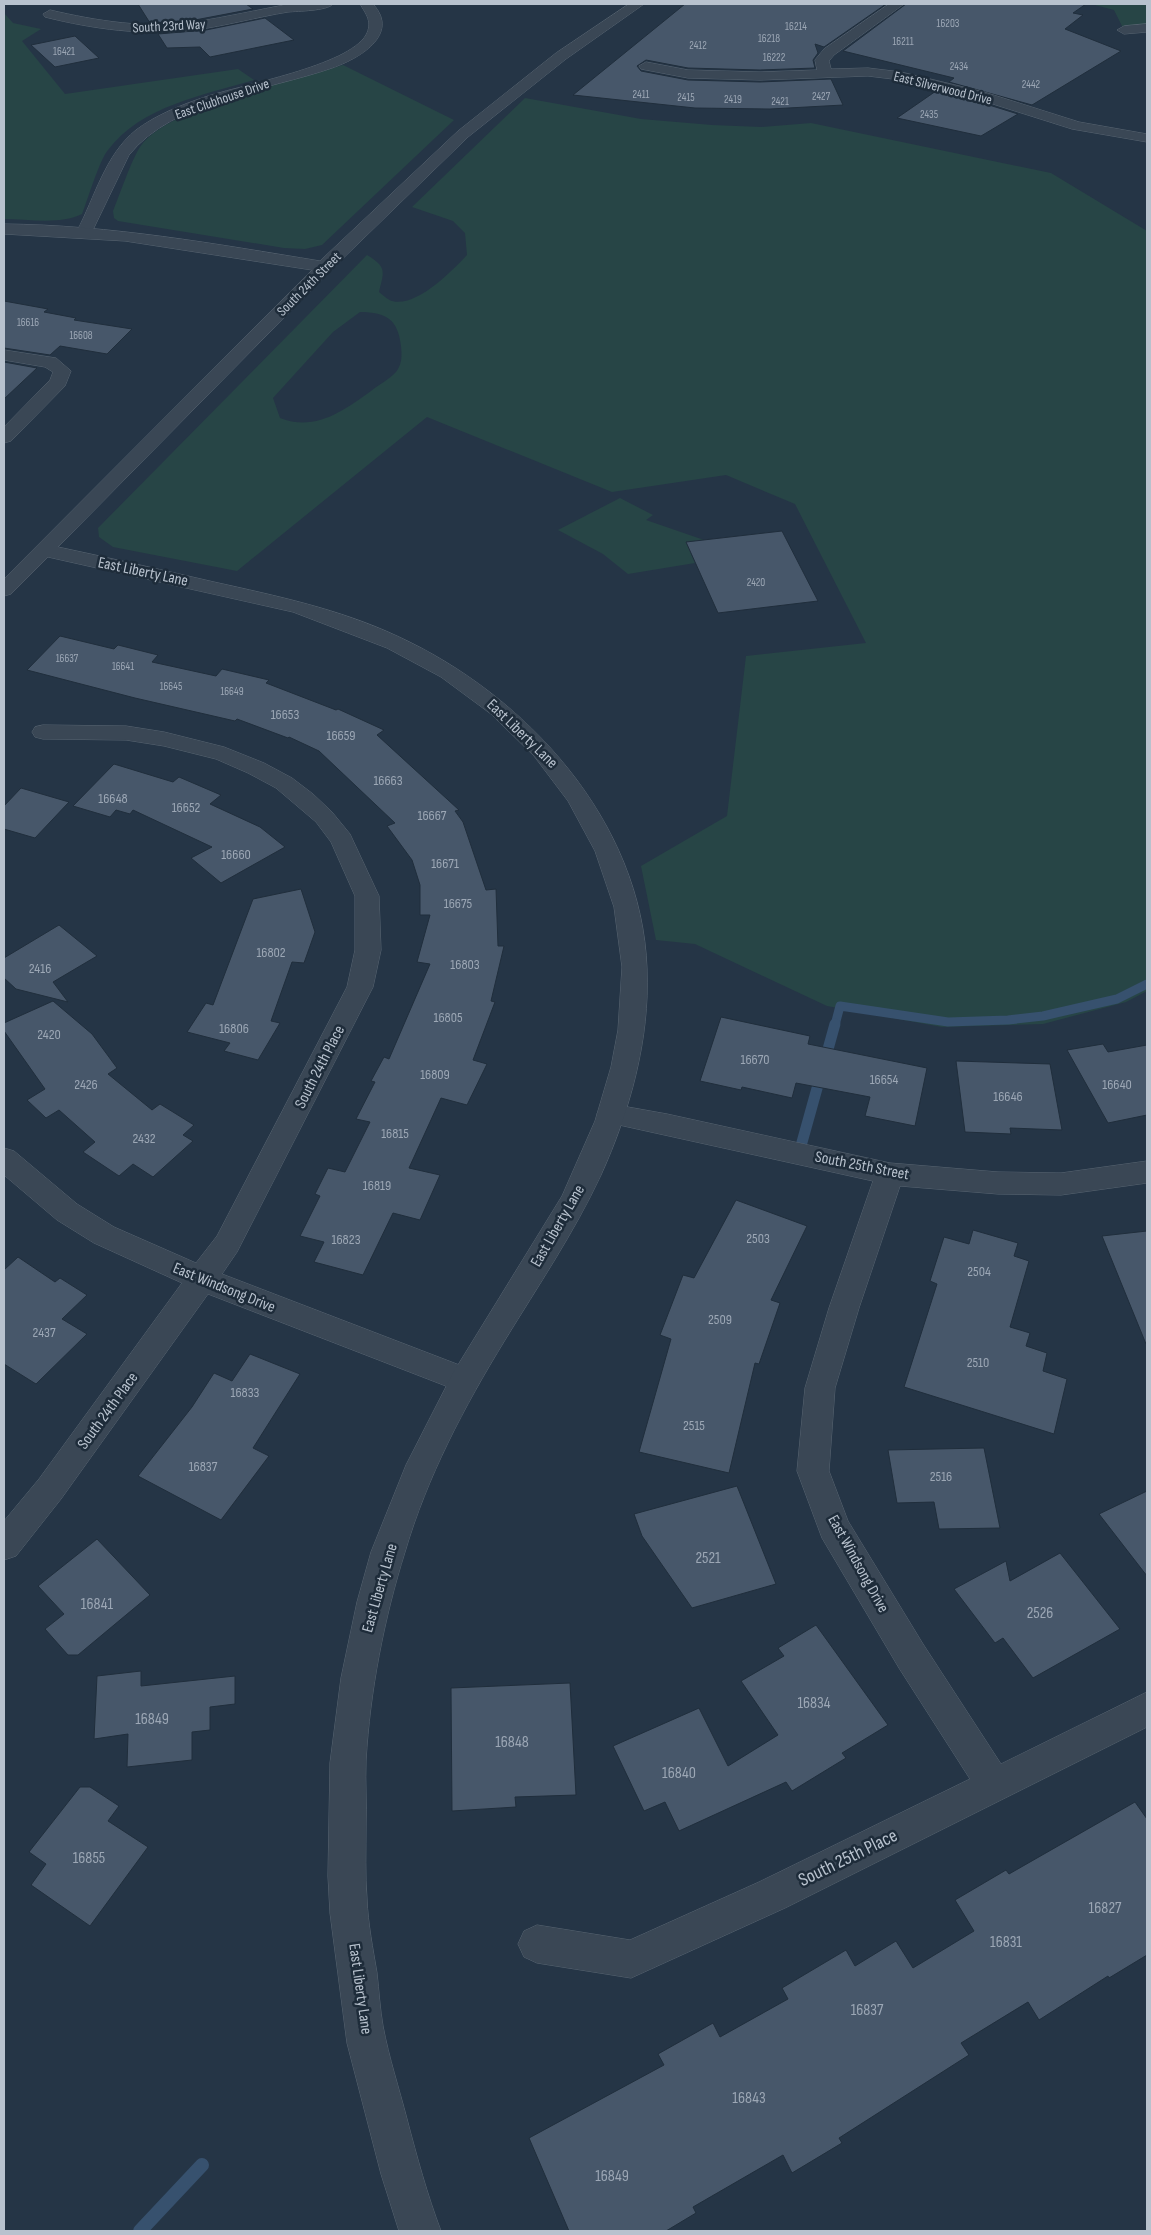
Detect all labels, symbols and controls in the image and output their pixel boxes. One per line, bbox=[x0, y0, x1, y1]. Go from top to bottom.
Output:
street label: South 23rd Way bbox=[132, 16, 207, 36]
house number: 16203 bbox=[937, 17, 960, 30]
house number: 16214 bbox=[785, 20, 807, 33]
house number: 16218 bbox=[758, 32, 780, 45]
house number: 16211 bbox=[892, 35, 914, 48]
house number: 2412 bbox=[689, 39, 707, 52]
house number: 16421 bbox=[53, 45, 75, 58]
house number: 16222 bbox=[763, 51, 786, 64]
house number: 2434 bbox=[950, 60, 969, 73]
street label: East Silverwood Drive bbox=[892, 68, 994, 108]
street label: East Clubhouse Drive bbox=[173, 75, 271, 123]
house number: 2442 bbox=[1022, 78, 1041, 91]
house number: 2411 bbox=[633, 88, 650, 101]
house number: 2427 bbox=[812, 90, 831, 103]
house number: 2415 bbox=[677, 91, 695, 104]
house number: 2419 bbox=[724, 93, 742, 106]
house number: 2421 bbox=[771, 95, 789, 108]
house number: 2435 bbox=[920, 108, 938, 121]
street label: South 24th Street bbox=[273, 248, 345, 320]
house number: 16616 bbox=[17, 316, 39, 329]
house number: 16608 bbox=[69, 329, 93, 342]
street label: East Liberty Lane bbox=[96, 553, 190, 591]
house number: 2420 bbox=[747, 576, 765, 589]
house number: 16637 bbox=[56, 652, 79, 665]
house number: 16641 bbox=[112, 660, 134, 673]
house number: 16645 bbox=[160, 680, 182, 693]
house number: 16649 bbox=[220, 685, 244, 698]
street label: East Liberty Lane bbox=[483, 695, 561, 773]
house number: 16653 bbox=[271, 706, 299, 723]
house number: 16659 bbox=[327, 727, 355, 744]
house number: 16663 bbox=[373, 772, 403, 789]
house number: 16648 bbox=[98, 790, 128, 807]
house number: 16652 bbox=[172, 799, 201, 816]
house number: 16667 bbox=[418, 807, 447, 824]
house number: 16660 bbox=[221, 846, 251, 863]
house number: 16671 bbox=[431, 855, 459, 872]
house number: 16675 bbox=[444, 895, 473, 912]
house number: 16802 bbox=[256, 944, 286, 961]
house number: 16803 bbox=[450, 956, 480, 973]
house number: 2416 bbox=[29, 960, 51, 977]
house number: 16805 bbox=[433, 1009, 463, 1026]
house number: 16806 bbox=[219, 1020, 249, 1037]
street label: South 24th Place bbox=[291, 1022, 349, 1112]
house number: 2420 bbox=[37, 1026, 61, 1043]
house number: 16670 bbox=[741, 1051, 769, 1068]
house number: 16809 bbox=[420, 1066, 450, 1083]
house number: 16654 bbox=[870, 1071, 898, 1088]
house number: 2426 bbox=[74, 1076, 98, 1093]
house number: 16640 bbox=[1102, 1076, 1132, 1093]
house number: 16646 bbox=[993, 1088, 1023, 1105]
house number: 16815 bbox=[381, 1125, 409, 1142]
house number: 2432 bbox=[132, 1130, 156, 1147]
street label: South 25th Street bbox=[813, 1148, 911, 1184]
house number: 16819 bbox=[363, 1177, 391, 1194]
street label: East Liberty Lane bbox=[527, 1182, 589, 1270]
house number: 2503 bbox=[746, 1230, 770, 1247]
house number: 16823 bbox=[331, 1231, 361, 1248]
street label: East Windsong Drive bbox=[170, 1259, 278, 1317]
house number: 2504 bbox=[967, 1263, 991, 1280]
house number: 2509 bbox=[708, 1311, 732, 1328]
house number: 2437 bbox=[32, 1324, 56, 1341]
house number: 2510 bbox=[967, 1354, 989, 1371]
street label: South 24th Place bbox=[74, 1369, 142, 1453]
house number: 16833 bbox=[231, 1384, 260, 1401]
house number: 2515 bbox=[683, 1417, 705, 1434]
house number: 16837 bbox=[189, 1458, 218, 1475]
house number: 2516 bbox=[930, 1468, 952, 1485]
street label: East Windsong Drive bbox=[823, 1512, 893, 1616]
street label: East Liberty Lane bbox=[358, 1541, 402, 1635]
house number: 2521 bbox=[695, 1549, 721, 1568]
house number: 16841 bbox=[81, 1595, 114, 1614]
house number: 2526 bbox=[1027, 1604, 1053, 1623]
house number: 16834 bbox=[797, 1694, 831, 1713]
house number: 16849 bbox=[135, 1710, 169, 1729]
house number: 16848 bbox=[495, 1733, 529, 1752]
house number: 16840 bbox=[662, 1764, 696, 1783]
street label: South 25th Place bbox=[795, 1824, 901, 1892]
house number: 16855 bbox=[73, 1849, 105, 1868]
house number: 16827 bbox=[1089, 1899, 1122, 1918]
house number: 16831 bbox=[990, 1933, 1022, 1952]
street label: East Liberty Lane bbox=[344, 1942, 376, 2036]
house number: 16837 bbox=[851, 2001, 884, 2020]
house number: 16843 bbox=[732, 2089, 766, 2108]
house number: 16849 bbox=[595, 2167, 629, 2186]

